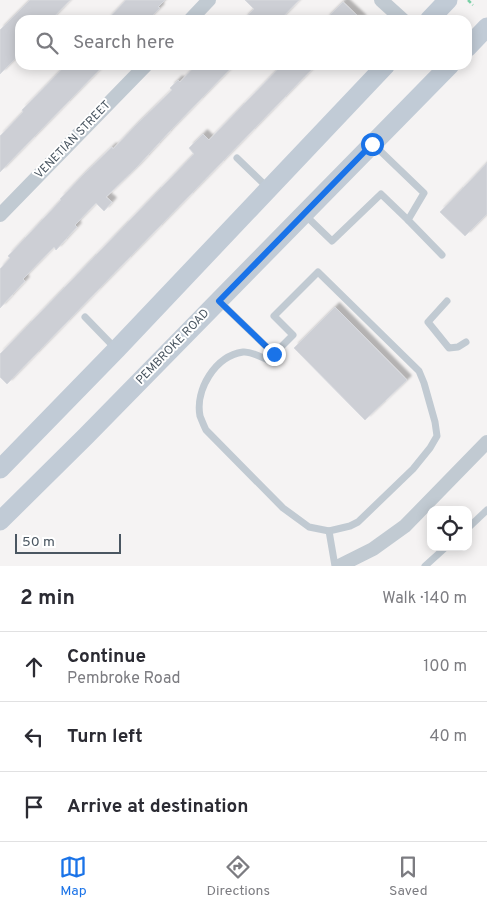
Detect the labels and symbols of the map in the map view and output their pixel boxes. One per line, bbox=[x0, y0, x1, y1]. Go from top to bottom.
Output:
street label: VENETIAN STREET bbox=[32, 97, 114, 183]
route start bbox=[361, 133, 384, 156]
street label: PEMBROKE ROAD bbox=[133, 306, 213, 388]
route end bbox=[263, 343, 286, 366]
scale bar bbox=[15, 531, 121, 554]

